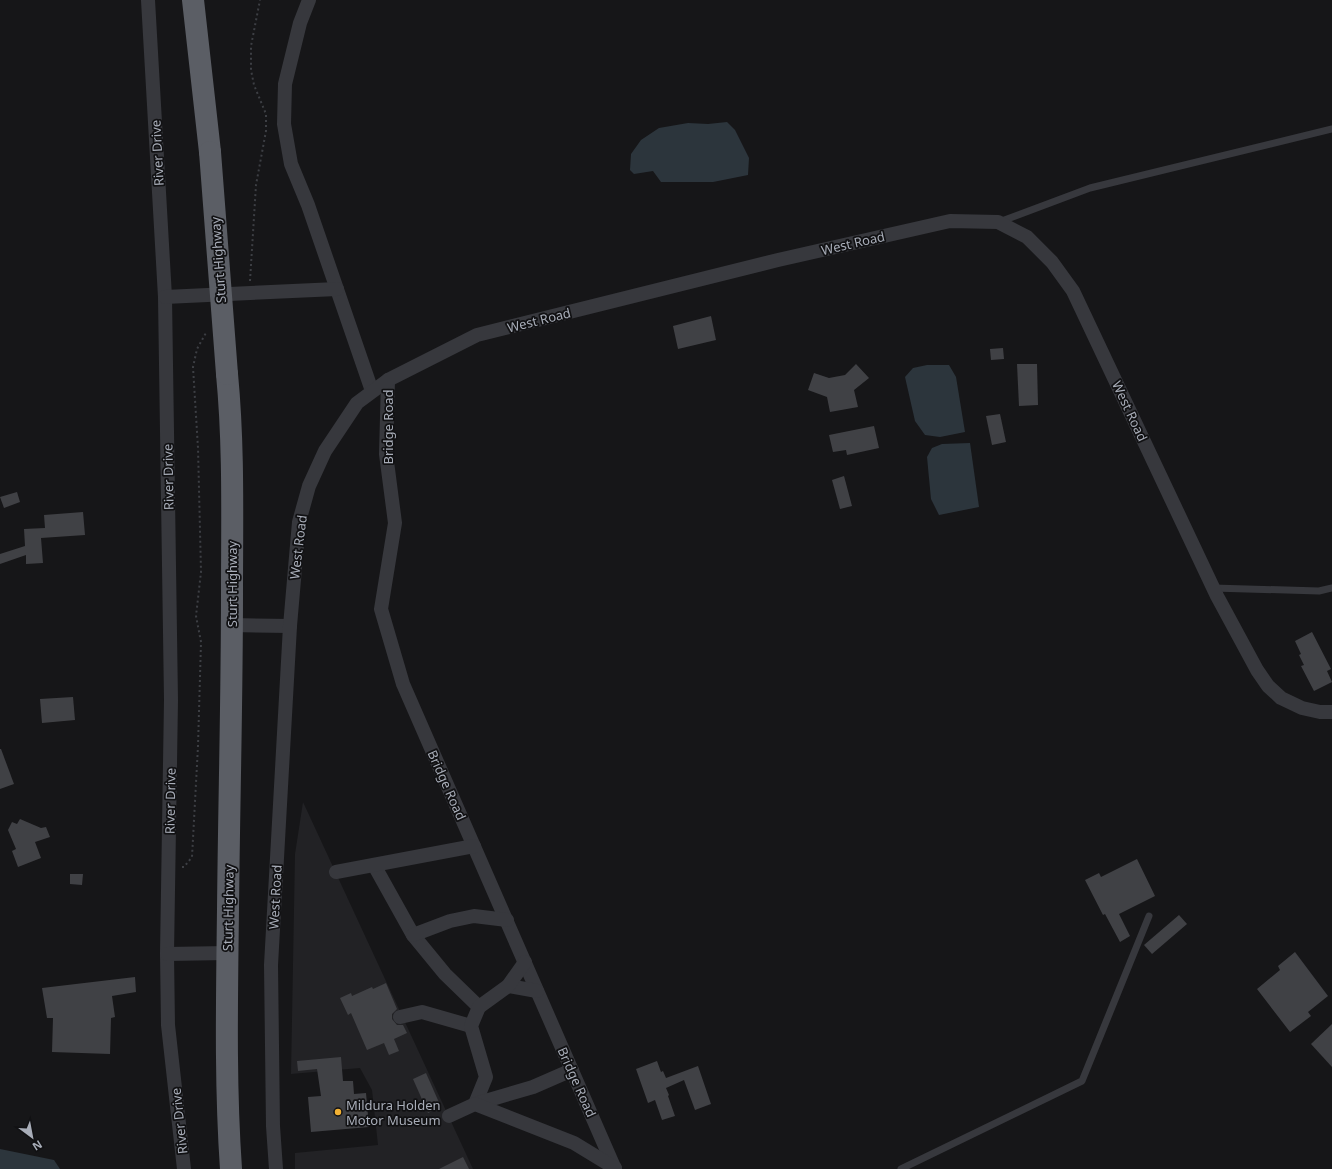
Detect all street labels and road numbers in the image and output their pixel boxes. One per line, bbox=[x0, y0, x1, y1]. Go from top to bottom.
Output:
street label: River Drive bbox=[146, 119, 168, 187]
street label: Sturt Highway bbox=[206, 216, 230, 304]
street label: West Road bbox=[819, 227, 887, 259]
street label: West Road bbox=[505, 303, 573, 337]
street label: West Road bbox=[1108, 378, 1152, 444]
street label: Bridge Road bbox=[379, 389, 397, 465]
street label: River Drive bbox=[158, 444, 178, 510]
street label: West Road bbox=[285, 514, 311, 580]
street label: Sturt Highway bbox=[223, 540, 241, 627]
street label: Bridge Road bbox=[424, 747, 470, 823]
street label: River Drive bbox=[160, 768, 180, 834]
street label: Sturt Highway bbox=[218, 864, 238, 951]
street label: West Road bbox=[264, 864, 286, 930]
street label: Bridge Road bbox=[554, 1044, 600, 1120]
street label: River Drive bbox=[167, 1087, 191, 1155]

